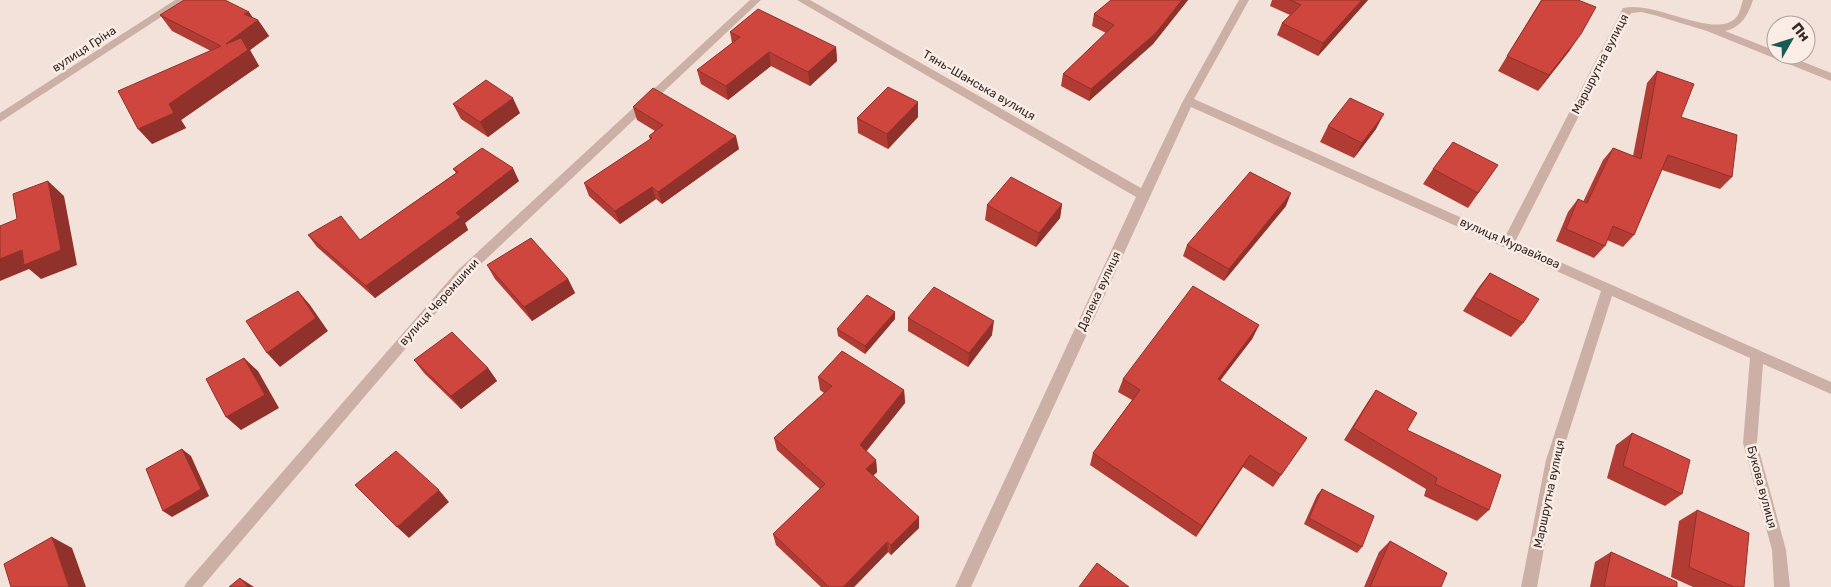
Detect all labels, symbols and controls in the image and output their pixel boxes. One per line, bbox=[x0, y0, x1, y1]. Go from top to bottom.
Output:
street label: Маршрутна вулиця bbox=[1569, 12, 1631, 116]
north arrow bbox=[1766, 15, 1816, 65]
text: Пн bbox=[1788, 19, 1813, 45]
street label: вулиця Гріна bbox=[49, 23, 119, 75]
street label: Тянь-Шанська вулиця bbox=[920, 47, 1038, 123]
street label: вулиця Муравйова bbox=[1458, 215, 1562, 271]
street label: Далека вулиця bbox=[1074, 249, 1124, 333]
street label: вулиця Черемшини bbox=[396, 256, 482, 348]
street label: Маршрутна вулиця bbox=[1531, 439, 1567, 549]
street label: Букова вулиця bbox=[1744, 444, 1780, 530]

